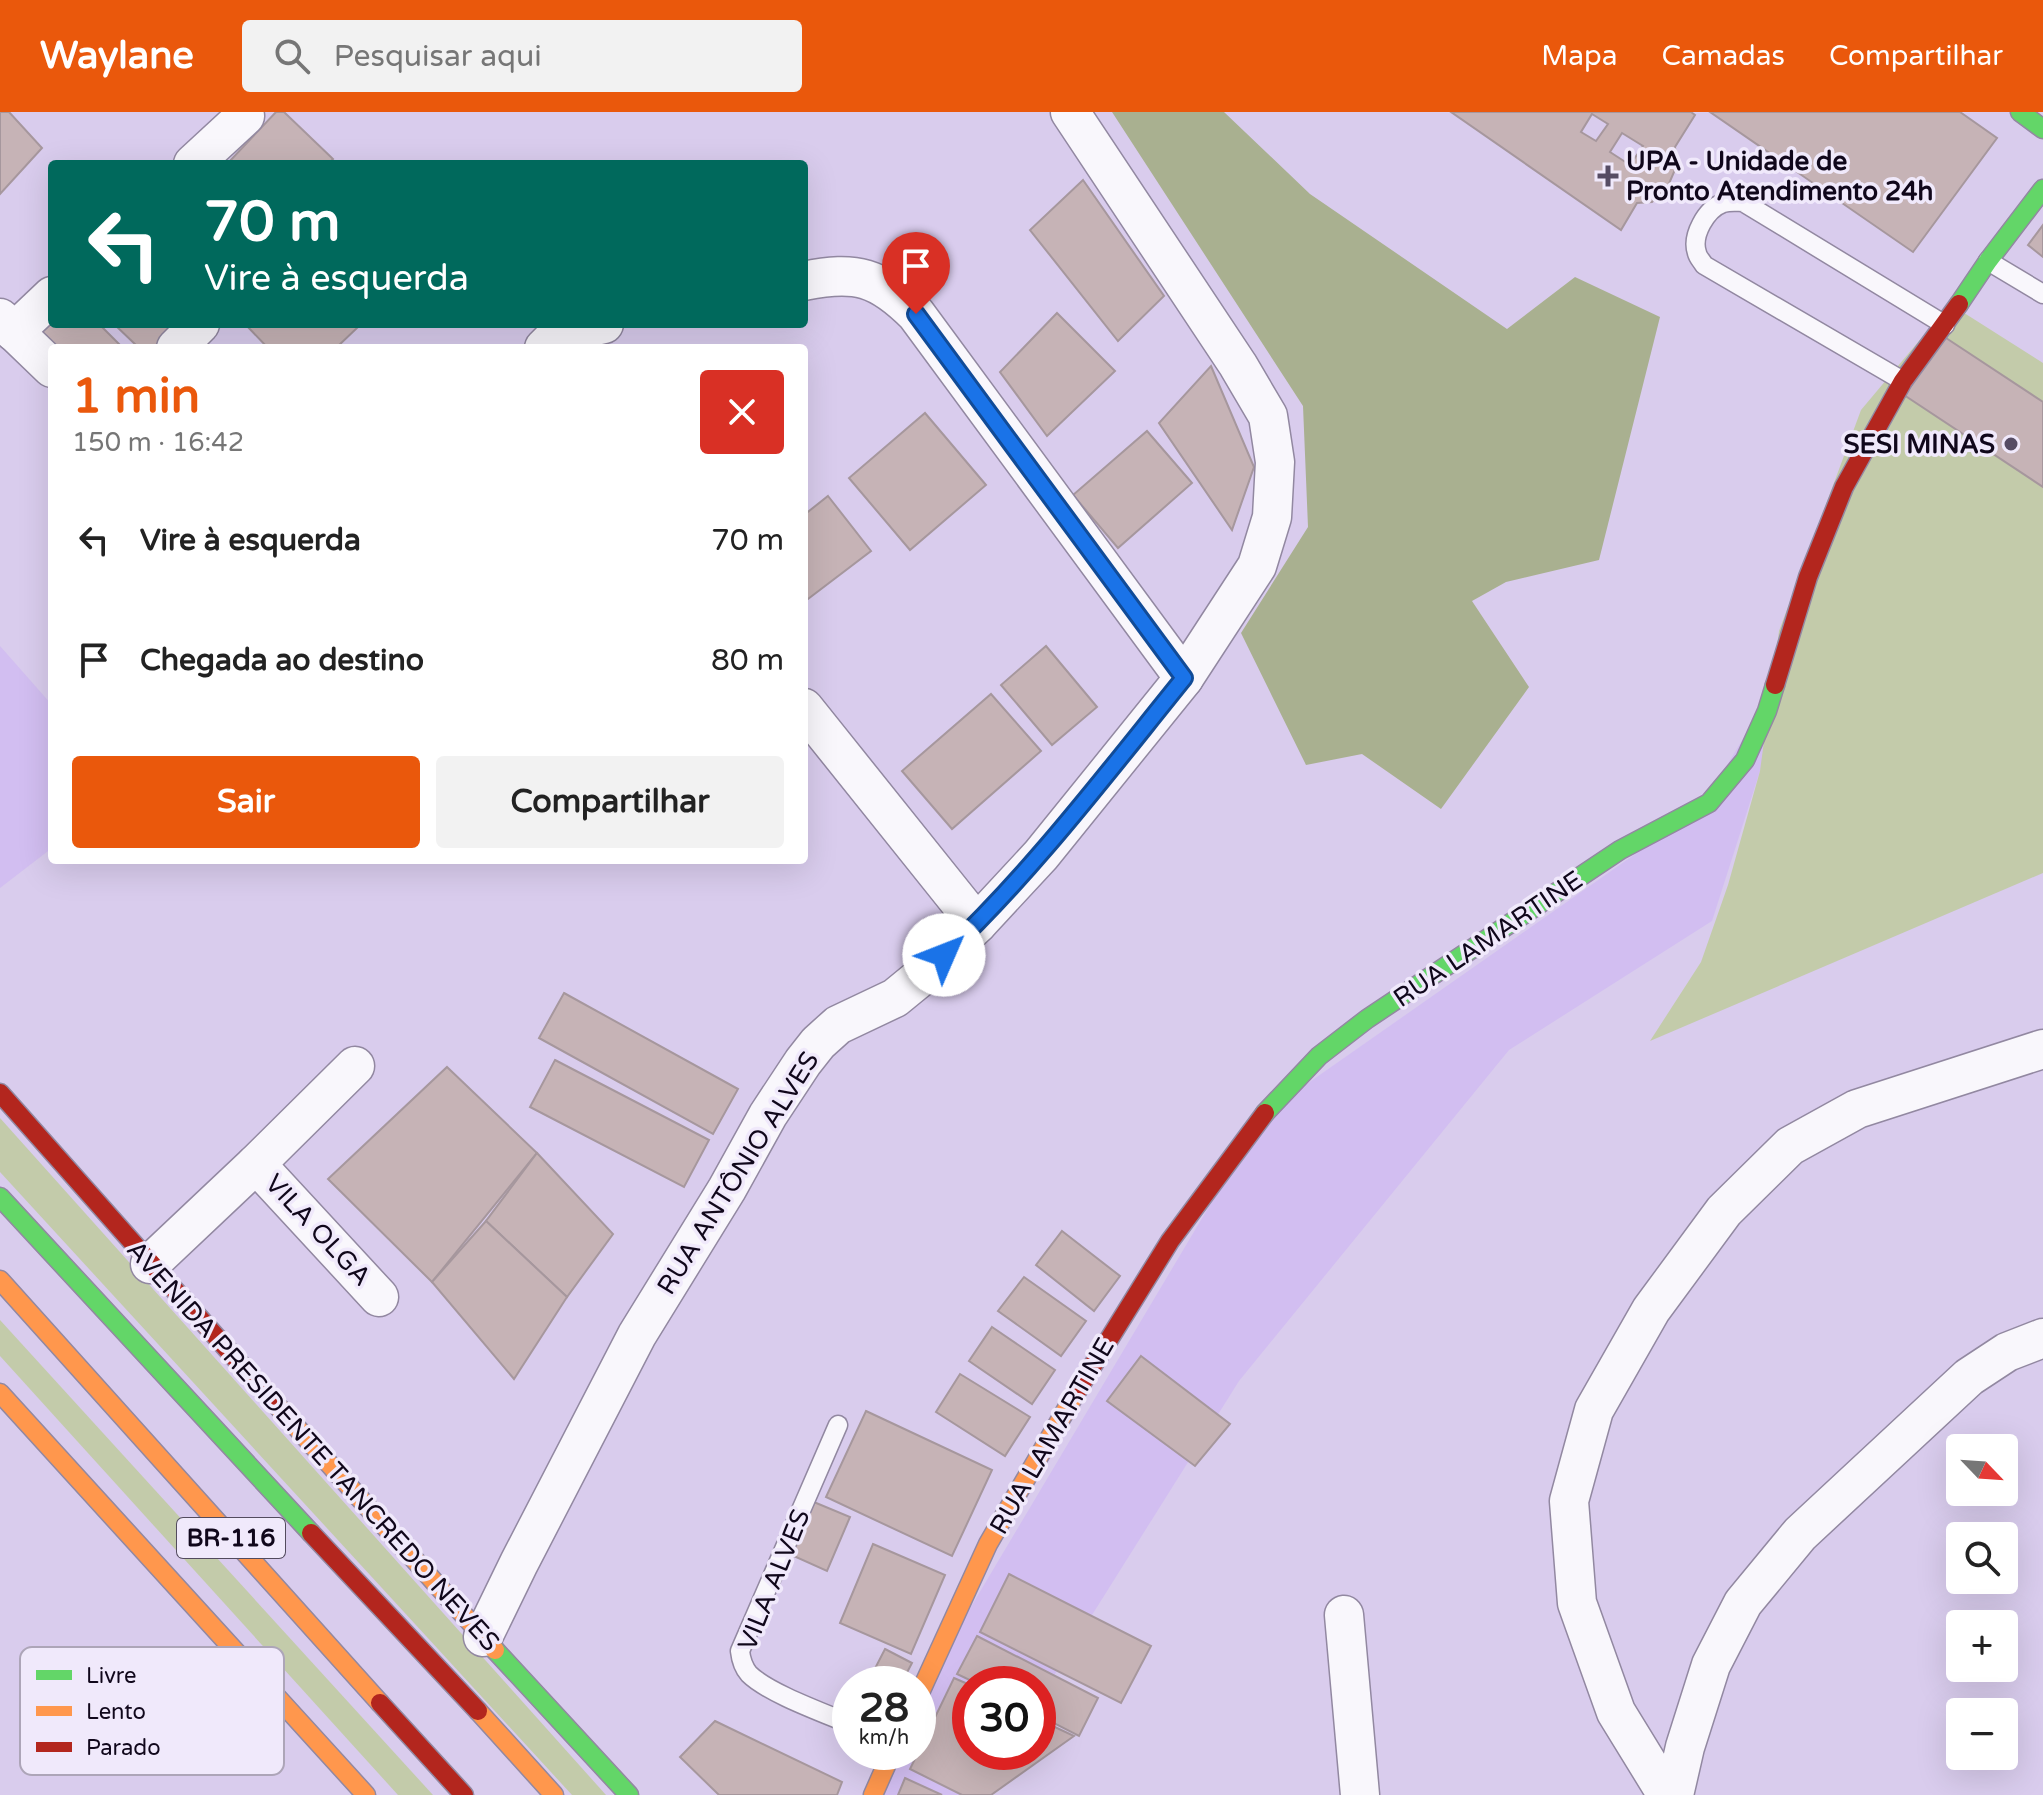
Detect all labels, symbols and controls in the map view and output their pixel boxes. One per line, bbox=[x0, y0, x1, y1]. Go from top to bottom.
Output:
search box bbox=[242, 20, 802, 92]
text: Waylane bbox=[40, 33, 194, 79]
icon: search bbox=[270, 34, 314, 78]
text: Pesquisar aqui bbox=[334, 38, 542, 75]
text: Mapa bbox=[1541, 39, 1617, 73]
text: Camadas bbox=[1661, 39, 1785, 73]
text: Compartilhar bbox=[1829, 39, 2003, 73]
place label: UPA - Unidade de Pronto Atendimento 24h bbox=[1626, 146, 1933, 207]
marker: UPA - Unidade de Pronto Atendimento 24h bbox=[1597, 165, 1619, 187]
text: 70 m bbox=[204, 189, 340, 256]
icon: left bbox=[72, 192, 176, 296]
pin bbox=[882, 232, 950, 314]
icon: arrive bbox=[894, 244, 938, 288]
text: Vire à esquerda bbox=[204, 257, 469, 300]
text: 1 min bbox=[72, 368, 200, 426]
button: close bbox=[700, 370, 784, 454]
text: 150 m · 16:42 bbox=[72, 427, 244, 458]
place label: SESI MINAS bbox=[1843, 429, 1995, 460]
marker: SESI MINAS bbox=[2002, 435, 2020, 453]
icon: left bbox=[72, 518, 116, 562]
text: Vire à esquerda bbox=[140, 522, 361, 559]
text: 70 m bbox=[711, 522, 784, 559]
icon: arrive bbox=[72, 638, 116, 682]
text: Chegada ao destino bbox=[140, 642, 424, 679]
text: 80 m bbox=[711, 642, 784, 679]
button: Sair bbox=[72, 756, 420, 848]
button: Compartilhar bbox=[436, 756, 784, 848]
street label: RUA LAMARTINE bbox=[1388, 864, 1588, 1014]
position arrow bbox=[902, 913, 986, 997]
street label: RUA ANTÔNIO ALVES bbox=[651, 1046, 825, 1300]
street label: VILA OLGA bbox=[259, 1168, 377, 1292]
street label: AVENIDA PRESIDENTE TANCREDO NEVES bbox=[120, 1234, 506, 1658]
street label: RUA LAMARTINE bbox=[983, 1332, 1121, 1540]
north arrow bbox=[1946, 1434, 2018, 1506]
map controls bbox=[1946, 1434, 2018, 1770]
street label: VILA ALVES bbox=[732, 1505, 816, 1655]
road number: BR-116 bbox=[177, 1518, 285, 1558]
button: search bbox=[1946, 1522, 2018, 1594]
button: + bbox=[1946, 1610, 2018, 1682]
legend bbox=[20, 1647, 284, 1775]
text: Livre bbox=[86, 1663, 136, 1689]
speed limit sign: 30 bbox=[952, 1666, 1056, 1770]
text: 28 bbox=[859, 1684, 909, 1732]
button: − bbox=[1946, 1698, 2018, 1770]
text: Lento bbox=[86, 1699, 146, 1725]
text: km/h bbox=[859, 1726, 909, 1750]
text: Parado bbox=[86, 1735, 161, 1761]

